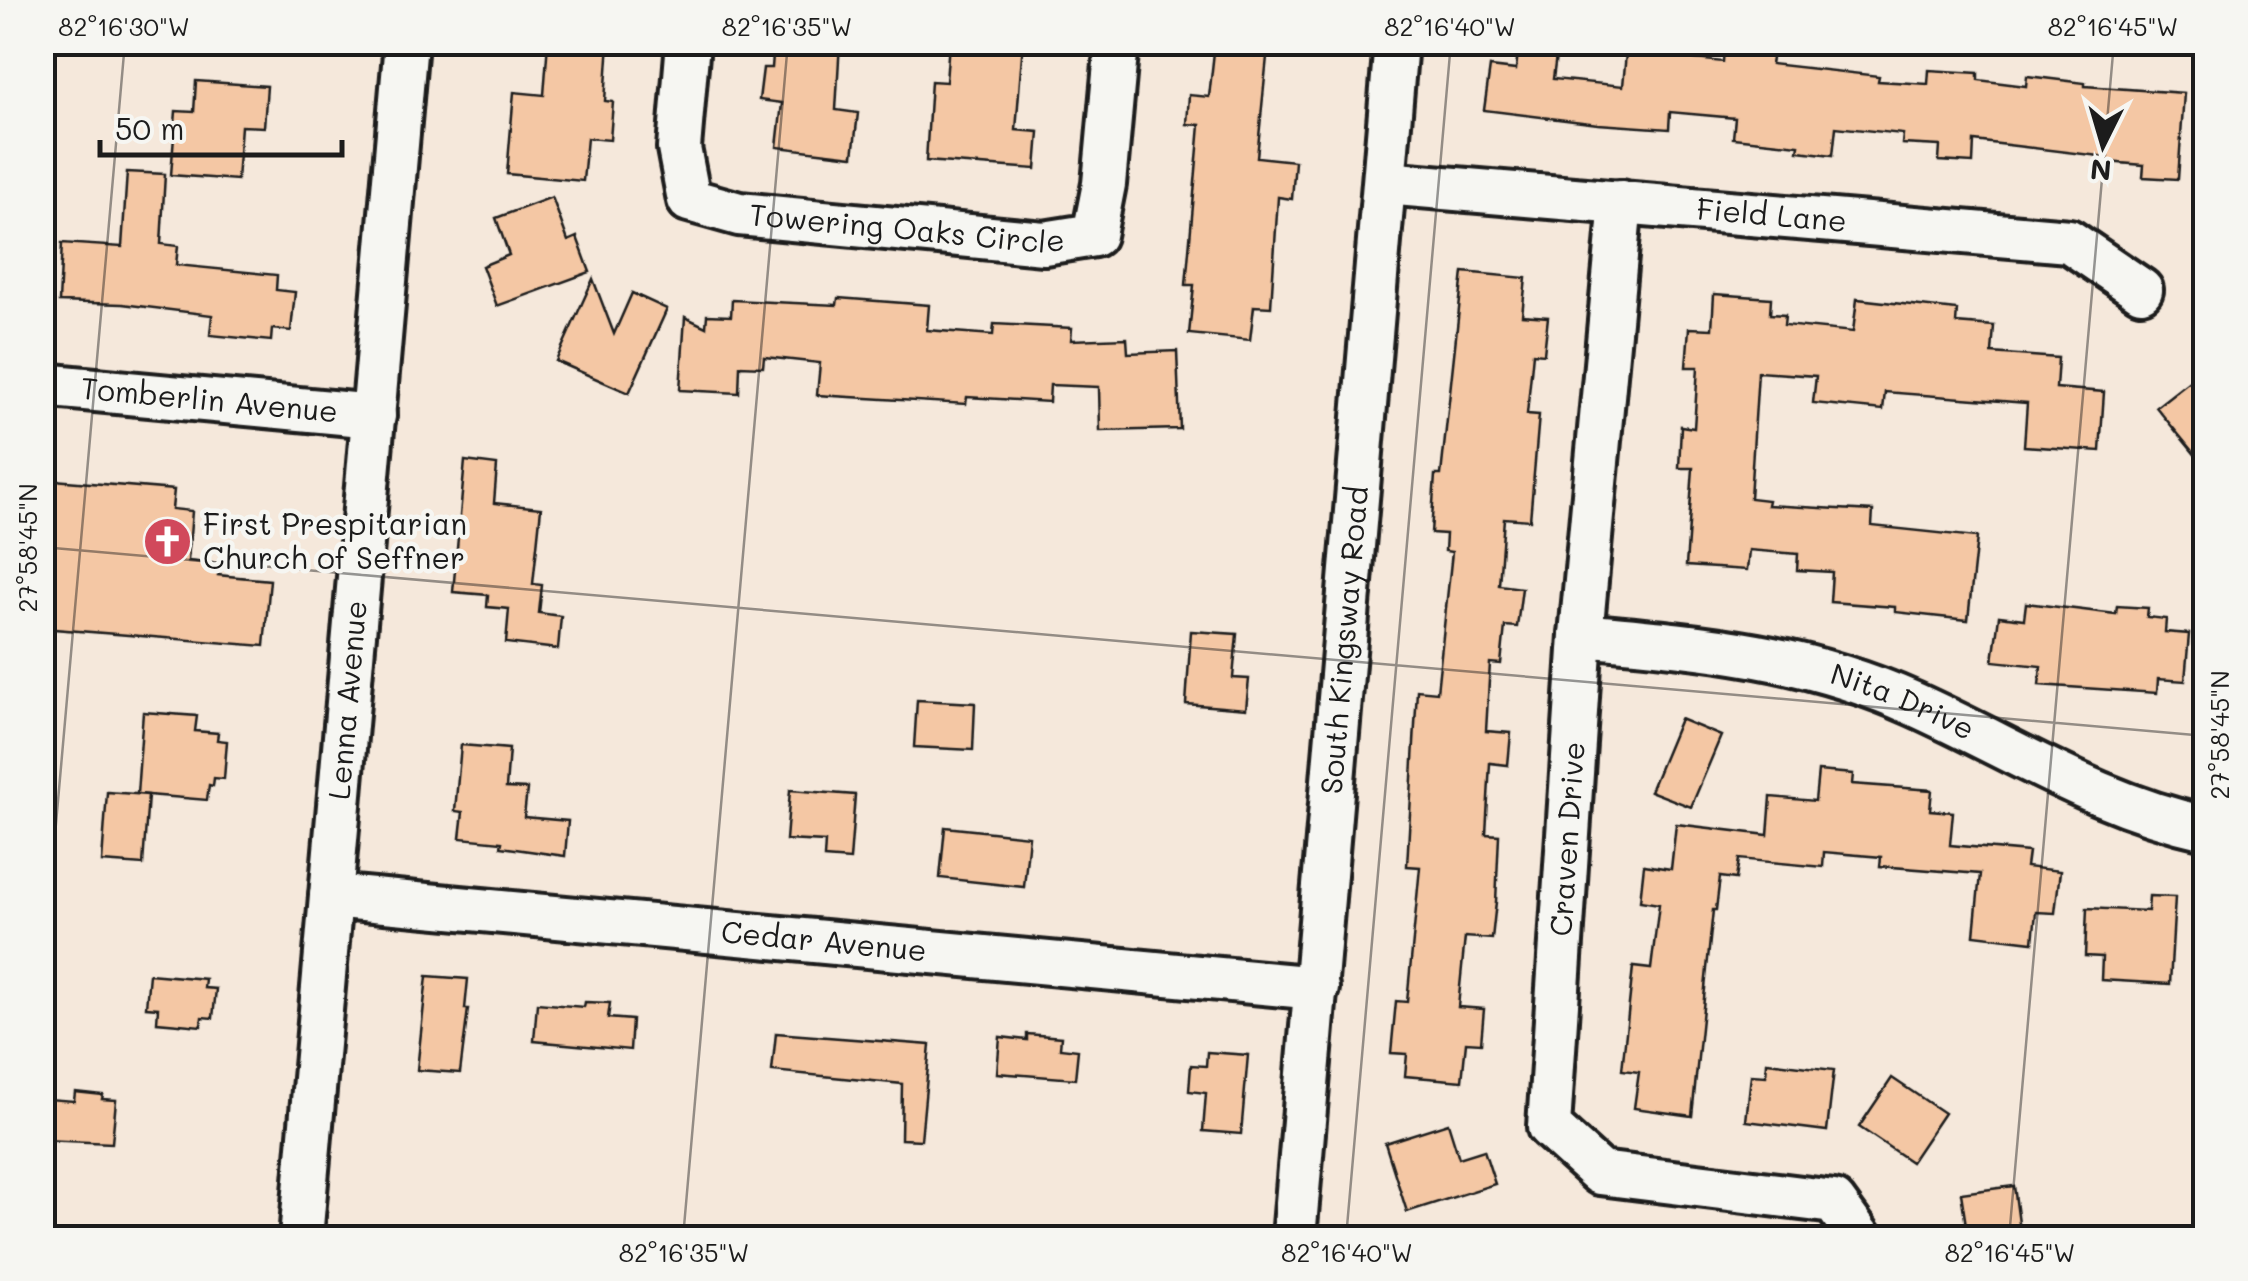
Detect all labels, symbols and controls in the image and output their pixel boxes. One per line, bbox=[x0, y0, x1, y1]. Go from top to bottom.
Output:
text: 82°16'30"W bbox=[58, 10, 190, 42]
text: 82°16'35"W bbox=[722, 10, 852, 42]
text: 82°16'40"W bbox=[1384, 10, 1516, 42]
text: 82°16'45"W bbox=[2048, 10, 2178, 42]
scale bar bbox=[100, 95, 342, 157]
north arrow bbox=[2053, 95, 2153, 195]
text: 50 m bbox=[115, 108, 185, 148]
text: N bbox=[2089, 152, 2113, 190]
street label: Field Lane bbox=[1695, 188, 1848, 240]
street label: Towering Oaks Circle bbox=[748, 193, 1067, 261]
street label: Tomberlin Avenue bbox=[79, 367, 340, 431]
text: 27°58'45"N bbox=[11, 483, 43, 613]
street label: South Kingsway Road bbox=[1310, 484, 1376, 796]
place label: First Prespitarian Church of Seffner bbox=[203, 503, 467, 577]
church icon: First Prespitarian Church of Seffner bbox=[142, 516, 194, 568]
street label: Lenna Avenue bbox=[318, 599, 375, 801]
street label: Nita Drive bbox=[1826, 652, 1982, 748]
text: 27°58'45"N bbox=[2203, 670, 2235, 800]
street label: Craven Drive bbox=[1539, 740, 1593, 938]
street label: Cedar Avenue bbox=[720, 911, 929, 969]
text: 82°16'35"W bbox=[619, 1236, 749, 1268]
text: 82°16'40"W bbox=[1281, 1236, 1413, 1268]
text: 82°16'45"W bbox=[1945, 1236, 2075, 1268]

